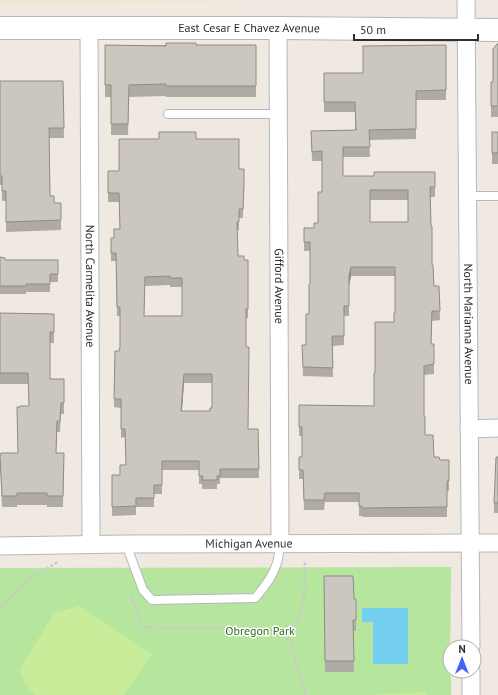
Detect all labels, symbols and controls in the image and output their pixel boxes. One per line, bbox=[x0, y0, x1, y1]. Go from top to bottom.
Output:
scale bar bbox=[354, 16, 478, 42]
street label: East Cesar E Chavez Avenue bbox=[178, 20, 320, 35]
text: 50 m bbox=[360, 22, 386, 37]
street label: North Carmelita Avenue bbox=[83, 225, 98, 347]
street label: Gifford Avenue bbox=[272, 248, 287, 324]
street label: North Marianna Avenue bbox=[461, 263, 477, 385]
street label: Michigan Avenue bbox=[205, 536, 293, 551]
park label: Obregon Park bbox=[225, 623, 295, 638]
north arrow bbox=[442, 639, 482, 679]
text: N bbox=[458, 642, 466, 656]

